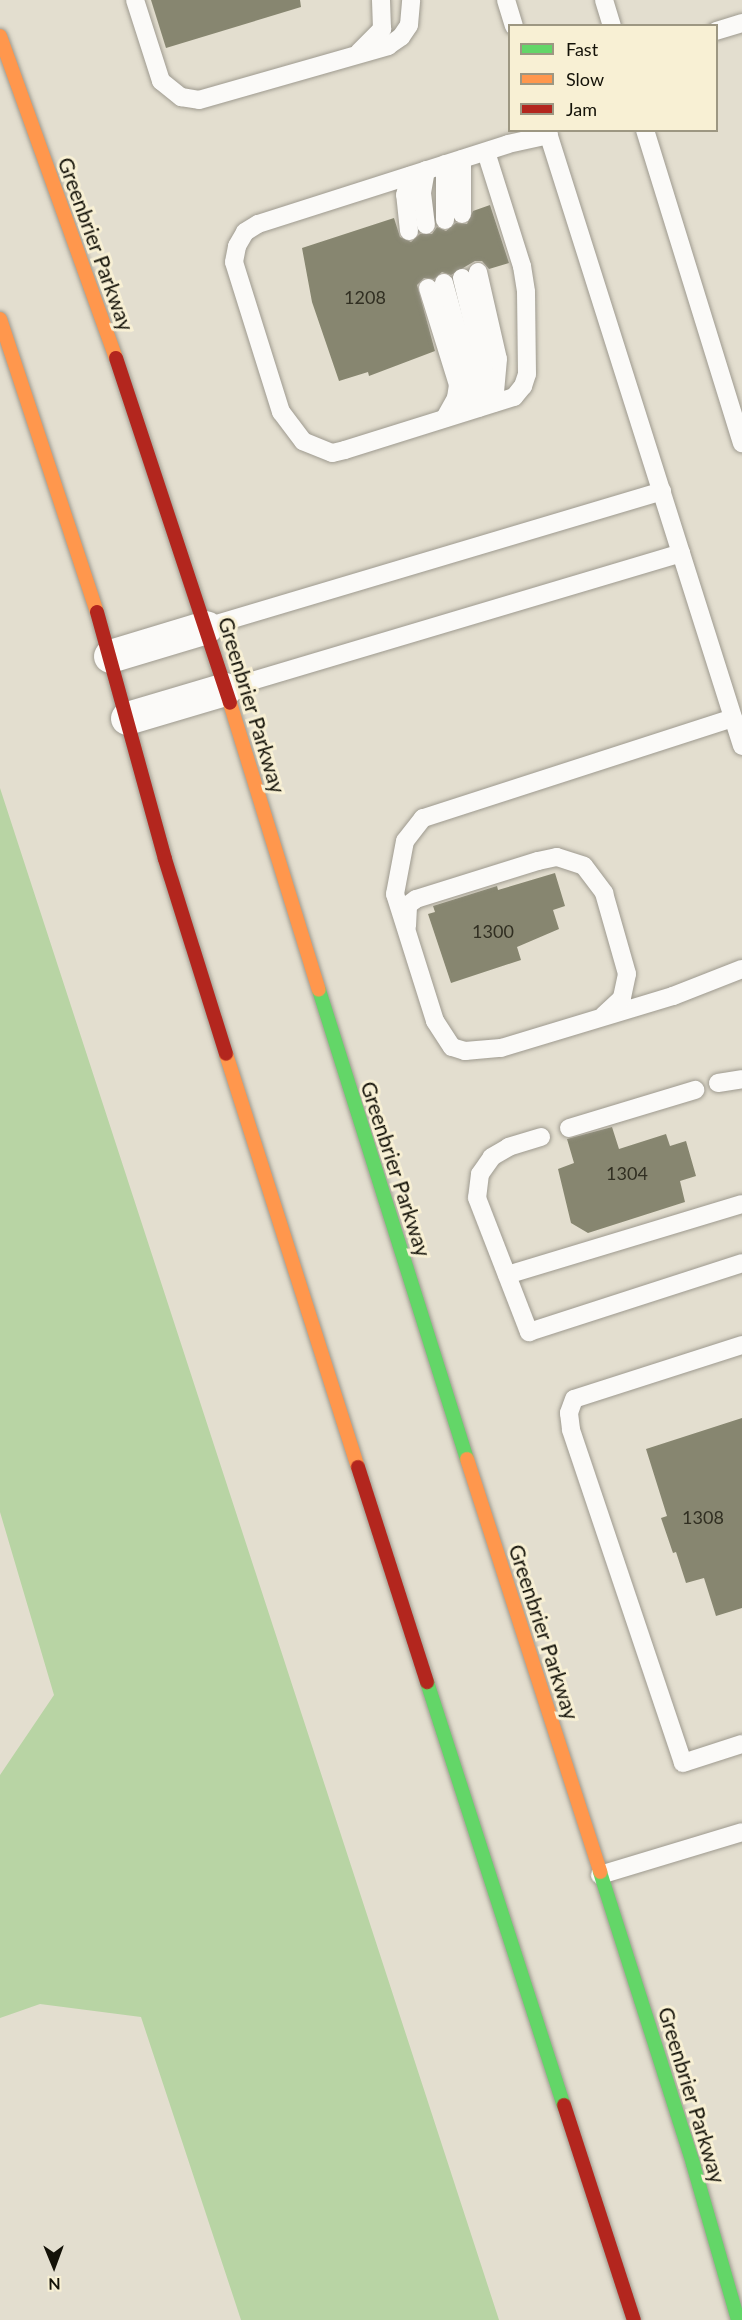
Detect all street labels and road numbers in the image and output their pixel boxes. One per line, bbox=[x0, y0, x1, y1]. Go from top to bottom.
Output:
street label: Greenbrier Parkway bbox=[53, 154, 139, 334]
street label: Greenbrier Parkway bbox=[213, 614, 291, 796]
street label: Greenbrier Parkway bbox=[356, 1078, 436, 1260]
street label: Greenbrier Parkway bbox=[504, 1541, 584, 1723]
street label: Greenbrier Parkway bbox=[653, 2004, 731, 2186]

